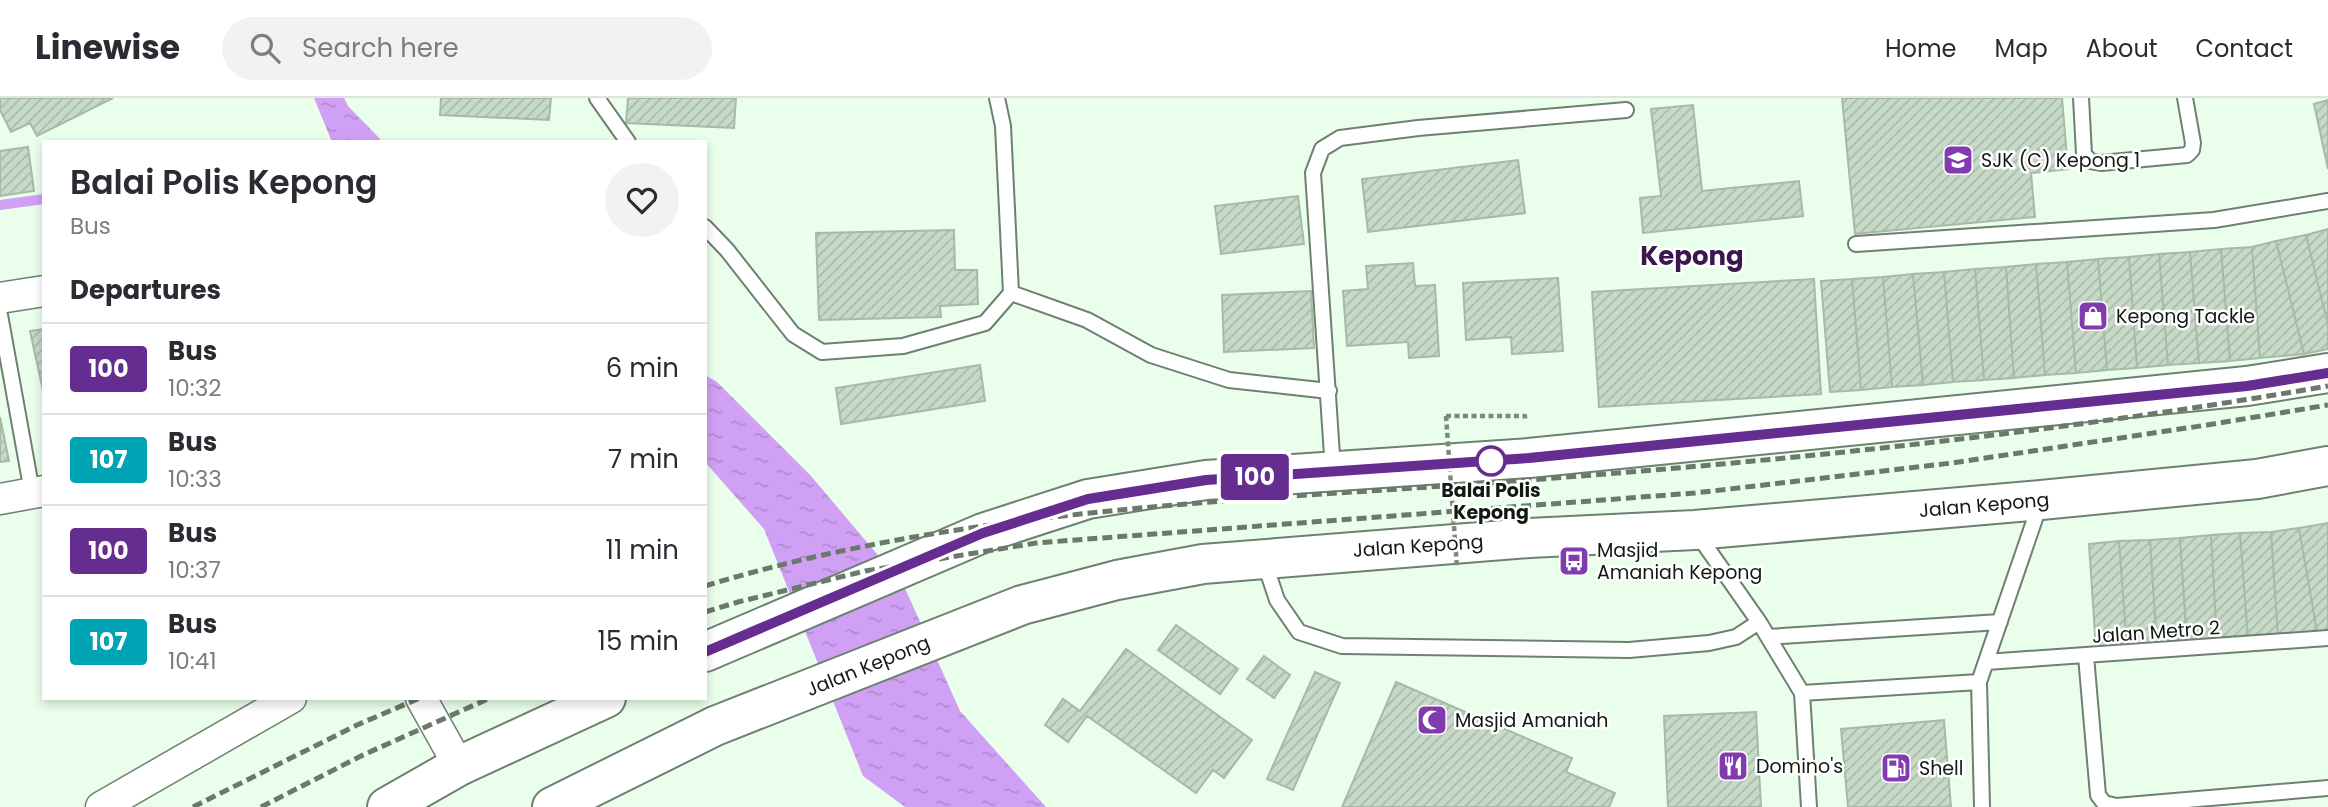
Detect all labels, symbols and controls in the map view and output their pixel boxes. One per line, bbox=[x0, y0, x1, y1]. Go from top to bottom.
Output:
search box bbox=[222, 17, 712, 80]
text: Linewise bbox=[35, 24, 180, 71]
icon: search bbox=[246, 29, 284, 67]
text: Search here bbox=[302, 30, 459, 66]
text: Home bbox=[1885, 32, 1957, 65]
text: Map bbox=[1995, 32, 2048, 65]
text: About bbox=[2086, 32, 2157, 65]
text: Contact bbox=[2195, 32, 2293, 65]
school or university icon: SJK (C) Kepong 1 bbox=[1941, 143, 1975, 177]
place label: SJK (C) Kepong 1 bbox=[1981, 147, 2140, 174]
text: Balai Polis Kepong bbox=[70, 159, 377, 206]
button: heart bbox=[605, 163, 679, 237]
text: Bus bbox=[70, 210, 111, 242]
district label: Kepong bbox=[1640, 238, 1744, 274]
text: Departures bbox=[70, 272, 221, 308]
shop icon: Kepong Tackle bbox=[2076, 299, 2110, 333]
place label: Kepong Tackle bbox=[2116, 303, 2255, 330]
text: Bus bbox=[168, 333, 217, 369]
text: 6 min bbox=[606, 350, 679, 386]
text: 100 bbox=[88, 352, 129, 385]
text: 10:32 bbox=[168, 372, 221, 404]
text: Bus bbox=[168, 424, 217, 460]
text: 7 min bbox=[608, 441, 679, 477]
text: 107 bbox=[90, 443, 127, 476]
marker: Balai Polis Kepong bbox=[1476, 446, 1506, 476]
line badge: 100 bbox=[1215, 454, 1295, 500]
text: 100 bbox=[1235, 460, 1275, 493]
text: 10:33 bbox=[168, 463, 222, 495]
place label: Balai Polis Kepong bbox=[1441, 477, 1541, 526]
street label: Jalan Kepong bbox=[1918, 486, 2050, 524]
text: Bus bbox=[168, 515, 217, 551]
street label: Jalan Kepong bbox=[1352, 528, 1484, 564]
text: 11 min bbox=[606, 532, 679, 568]
text: 100 bbox=[88, 534, 129, 567]
place label: Masjid Amaniah Kepong bbox=[1597, 537, 1762, 586]
bus stop icon: Masjid Amaniah Kepong bbox=[1557, 544, 1591, 578]
text: 10:37 bbox=[168, 554, 221, 586]
text: Bus bbox=[168, 606, 217, 642]
street label: Jalan Metro 2 bbox=[2091, 614, 2221, 650]
text: 15 min bbox=[598, 623, 679, 659]
text: 107 bbox=[90, 625, 127, 658]
street label: Jalan Kepong bbox=[802, 629, 934, 703]
text: 10:41 bbox=[168, 645, 217, 677]
mosque icon: Masjid Amaniah bbox=[1415, 703, 1449, 737]
place label: Masjid Amaniah bbox=[1455, 707, 1608, 734]
restaurant icon: Domino's bbox=[1716, 749, 1750, 783]
fuel station icon: Shell bbox=[1879, 751, 1913, 785]
place label: Domino's bbox=[1756, 753, 1843, 780]
place label: Shell bbox=[1919, 755, 1963, 782]

